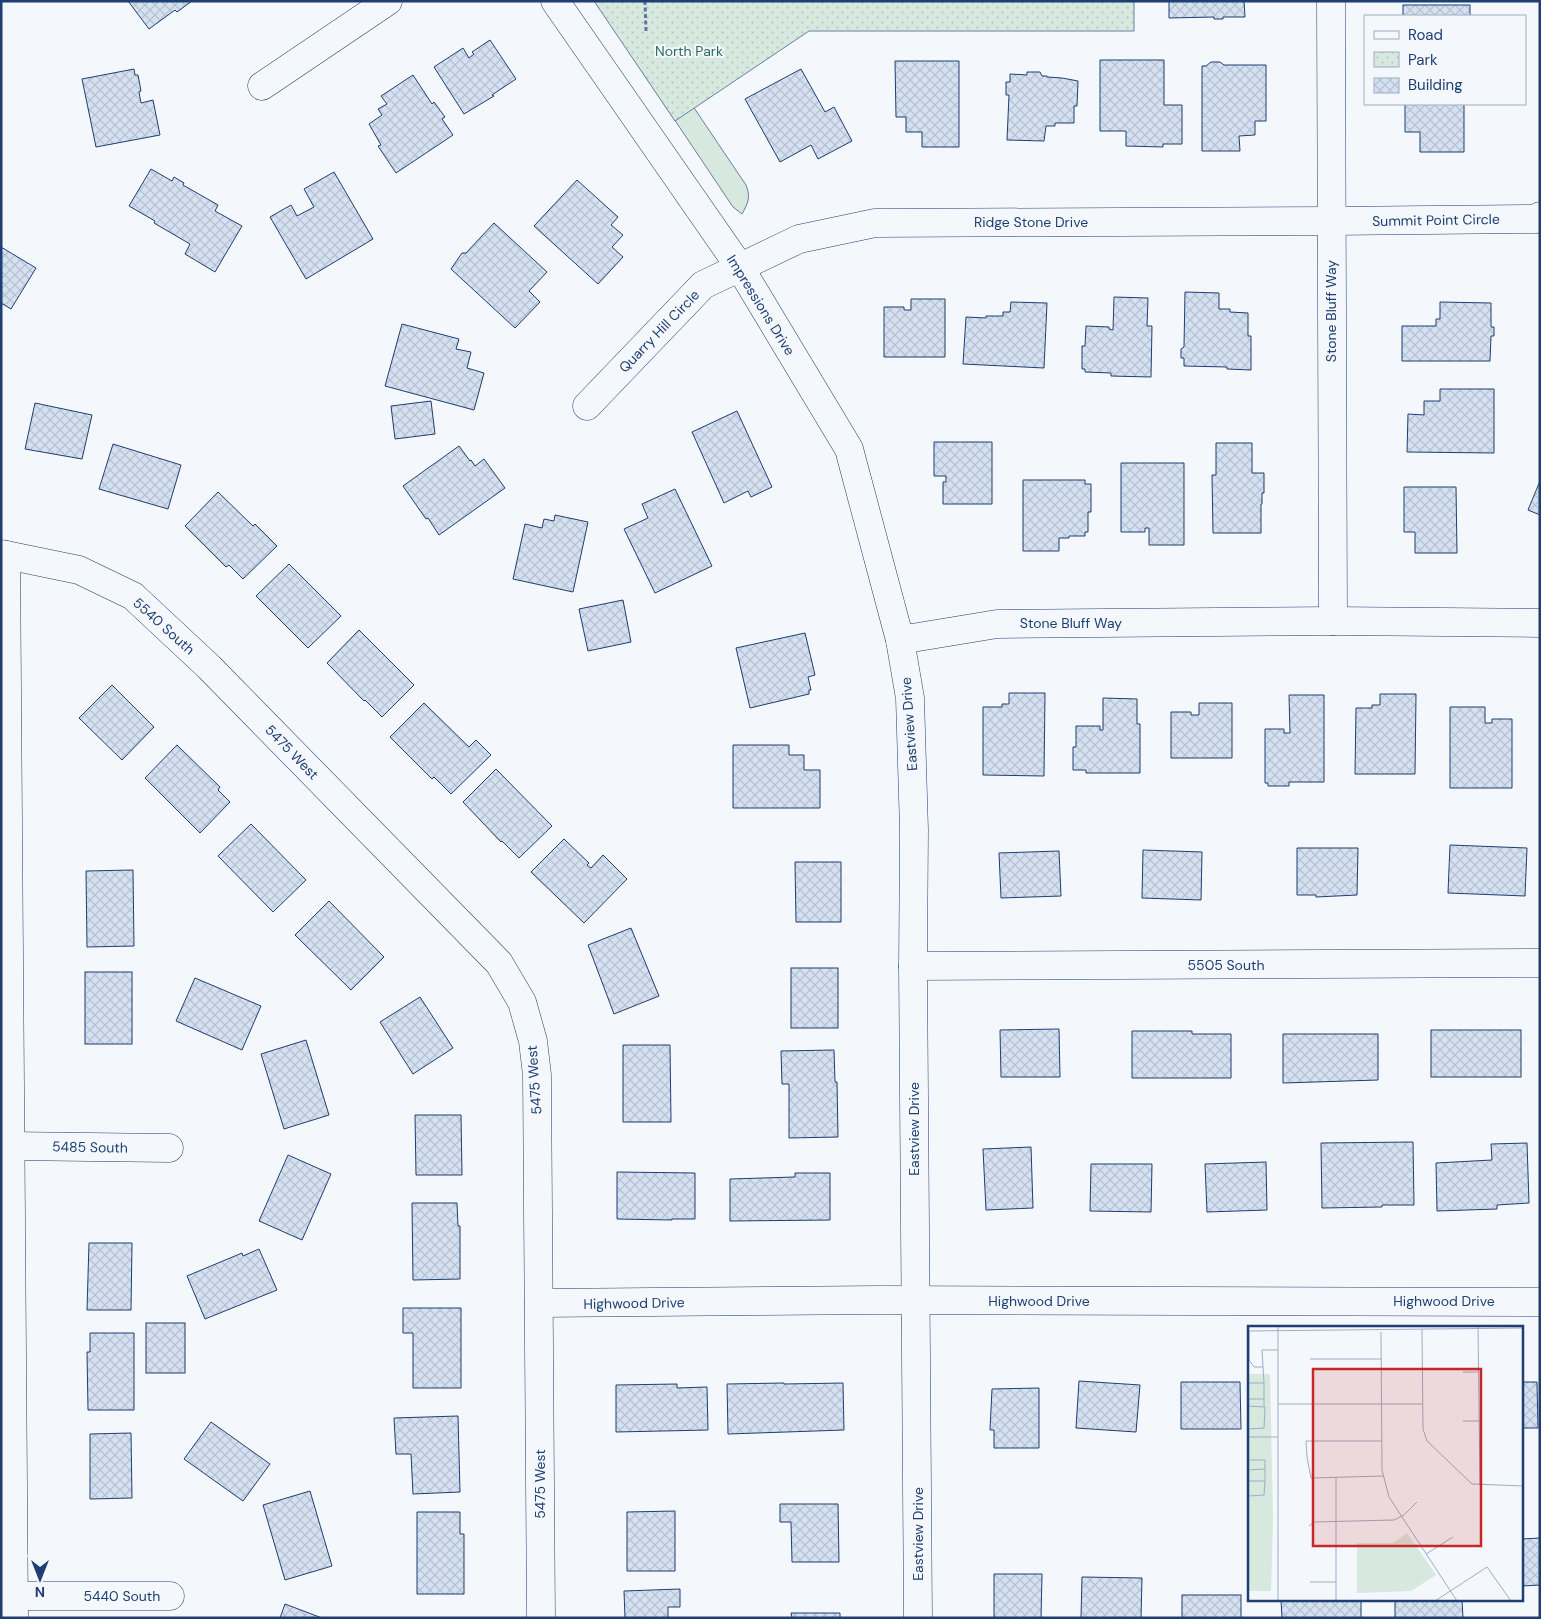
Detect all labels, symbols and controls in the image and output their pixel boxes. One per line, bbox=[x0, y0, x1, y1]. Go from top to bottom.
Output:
legend bbox=[1364, 15, 1526, 105]
text: Road bbox=[1408, 25, 1443, 45]
park label: North Park bbox=[655, 42, 723, 60]
text: Park bbox=[1408, 50, 1438, 70]
text: Building bbox=[1408, 75, 1463, 95]
street label: Summit Point Circle bbox=[1372, 210, 1500, 230]
street label: Ridge Stone Drive bbox=[974, 213, 1088, 231]
street label: Impressions Drive bbox=[723, 251, 799, 359]
street label: Stone Bluff Way bbox=[1322, 260, 1340, 362]
street label: Quarry Hill Circle bbox=[615, 286, 703, 376]
street label: 5540 South bbox=[129, 594, 199, 658]
street label: Stone Bluff Way bbox=[1020, 614, 1122, 632]
street label: Eastview Drive bbox=[897, 677, 921, 771]
street label: 5475 West bbox=[261, 721, 323, 783]
street label: 5505 South bbox=[1188, 956, 1264, 974]
street label: 5475 West bbox=[523, 1045, 545, 1115]
street label: Eastview Drive bbox=[905, 1082, 923, 1176]
street label: 5485 South bbox=[52, 1137, 128, 1157]
street label: Highwood Drive bbox=[988, 1292, 1090, 1310]
street label: Highwood Drive bbox=[1393, 1292, 1495, 1310]
street label: Highwood Drive bbox=[583, 1293, 685, 1313]
inset map bbox=[1248, 1326, 1524, 1602]
street label: 5475 West bbox=[531, 1449, 549, 1519]
street label: Eastview Drive bbox=[909, 1487, 927, 1581]
north arrow bbox=[15, 1554, 65, 1604]
text: N bbox=[35, 1583, 45, 1601]
street label: 5440 South bbox=[84, 1587, 160, 1605]

